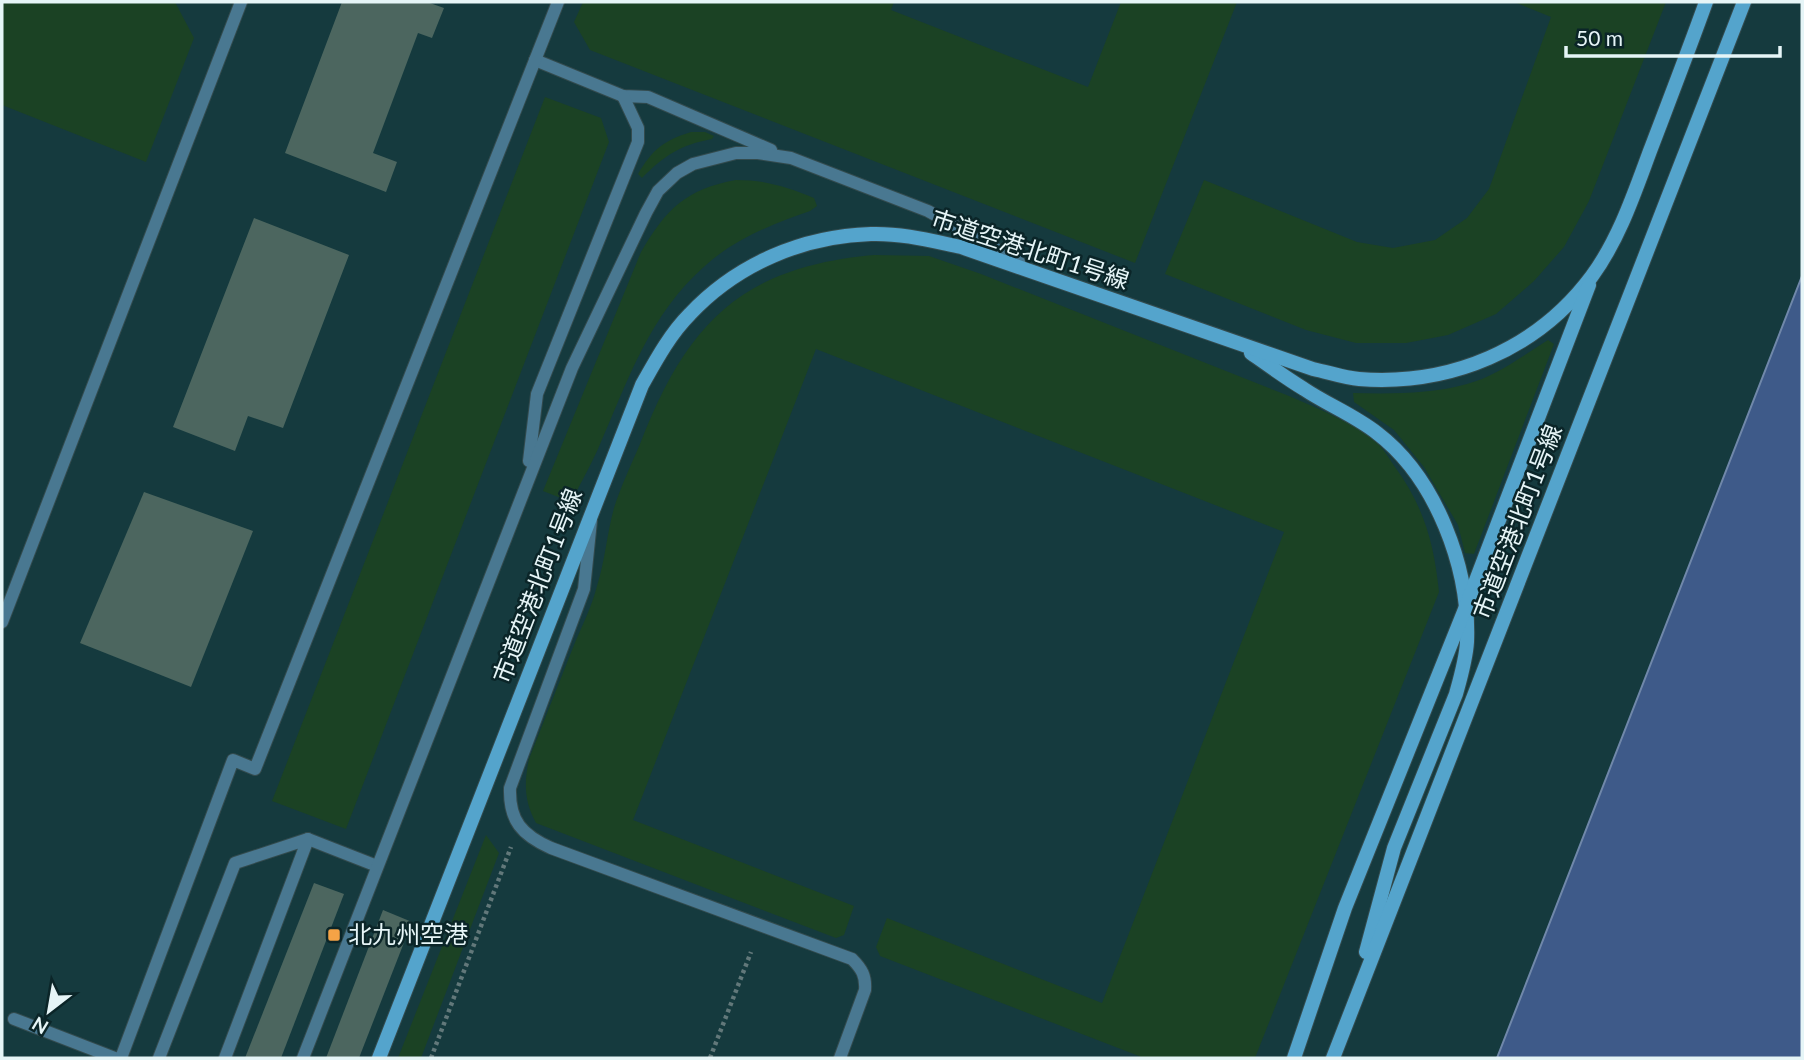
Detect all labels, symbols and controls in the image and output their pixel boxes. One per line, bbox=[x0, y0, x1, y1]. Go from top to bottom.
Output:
scale bar bbox=[1566, 14, 1780, 58]
text: 50 m bbox=[1576, 25, 1623, 50]
street label: 市道空港北町1号線 bbox=[928, 203, 1133, 294]
street label: 市道空港北町1号線 bbox=[1466, 420, 1567, 623]
street label: 市道空港北町1号線 bbox=[486, 484, 587, 687]
place label: 北九州空港 bbox=[348, 919, 468, 948]
marker: 北九州空港 bbox=[326, 927, 342, 943]
north arrow bbox=[14, 976, 84, 1046]
text: N bbox=[28, 1012, 52, 1040]

